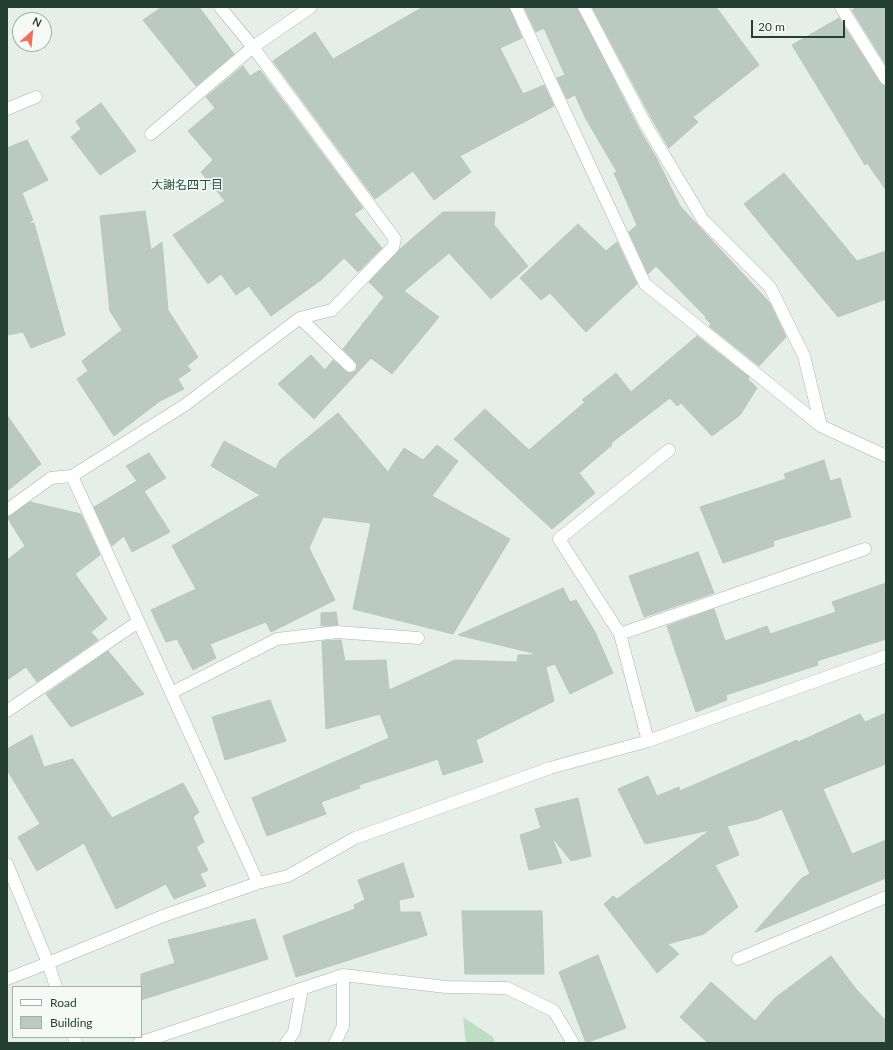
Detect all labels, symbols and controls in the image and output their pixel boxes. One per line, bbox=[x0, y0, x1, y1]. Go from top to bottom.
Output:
north arrow bbox=[12, 12, 52, 52]
scale bar bbox=[753, 12, 847, 38]
text: N bbox=[30, 14, 44, 29]
text: 20 m bbox=[758, 19, 785, 34]
district label: 大謝名四丁目 bbox=[151, 178, 223, 192]
legend bbox=[12, 986, 142, 1038]
text: Road bbox=[50, 995, 77, 1010]
text: Building bbox=[50, 1015, 93, 1030]

